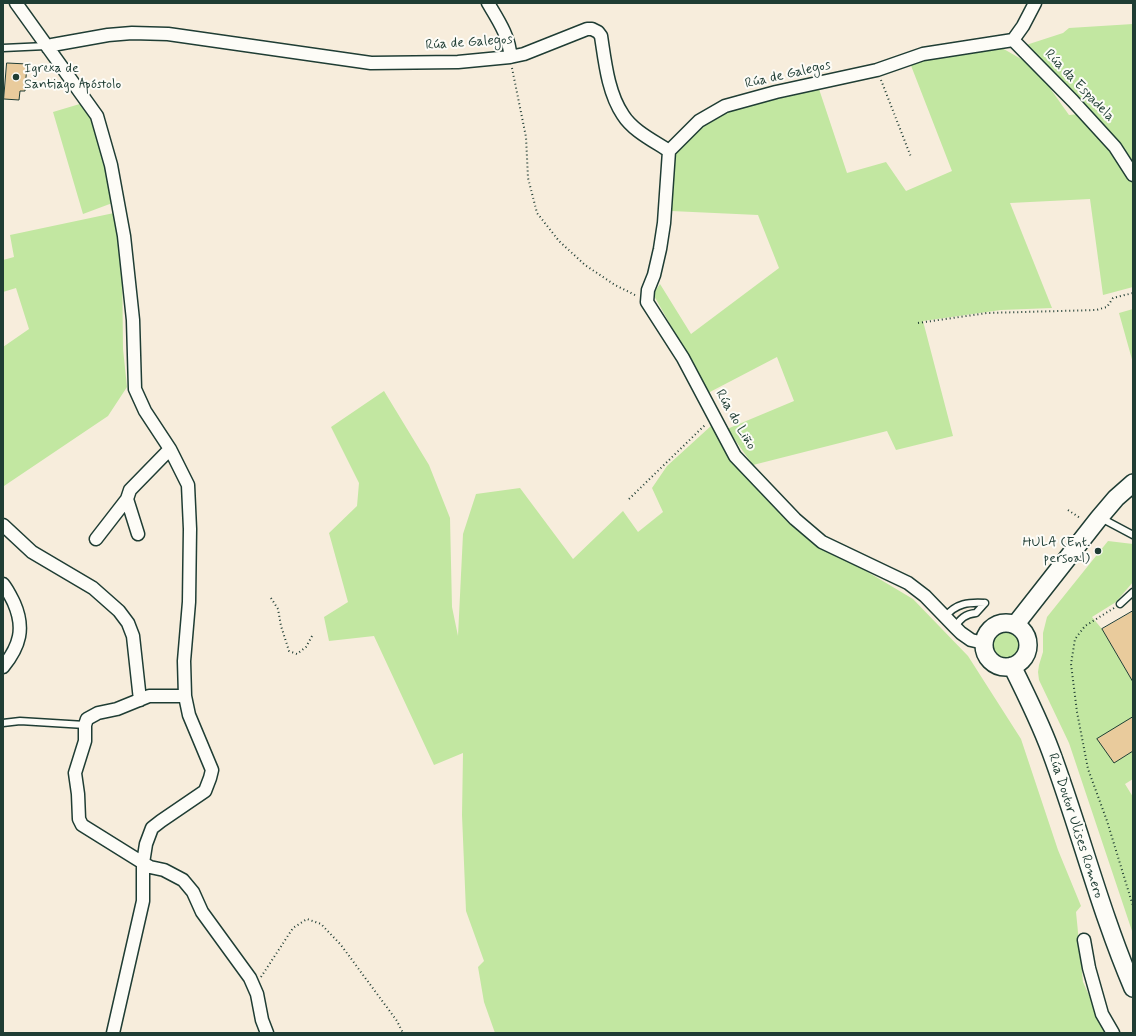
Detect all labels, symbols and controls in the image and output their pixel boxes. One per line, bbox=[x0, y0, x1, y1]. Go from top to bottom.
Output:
street label: Rúa de Galegos bbox=[425, 32, 513, 54]
street label: Rúa da Espadela bbox=[1040, 46, 1118, 126]
street label: Rúa de Galegos bbox=[744, 57, 832, 93]
place label: Igrexa de Santiago Apóstolo bbox=[24, 61, 121, 94]
marker: Igrexa de Santiago Apóstolo bbox=[11, 72, 21, 82]
street label: Rúa do Liño bbox=[711, 387, 759, 453]
place label: HULA (Ent. persoal) bbox=[1022, 535, 1090, 568]
marker: HULA (Ent. persoal) bbox=[1093, 546, 1103, 556]
street label: Rúa Doutor Ulises Romero bbox=[1044, 751, 1106, 901]

